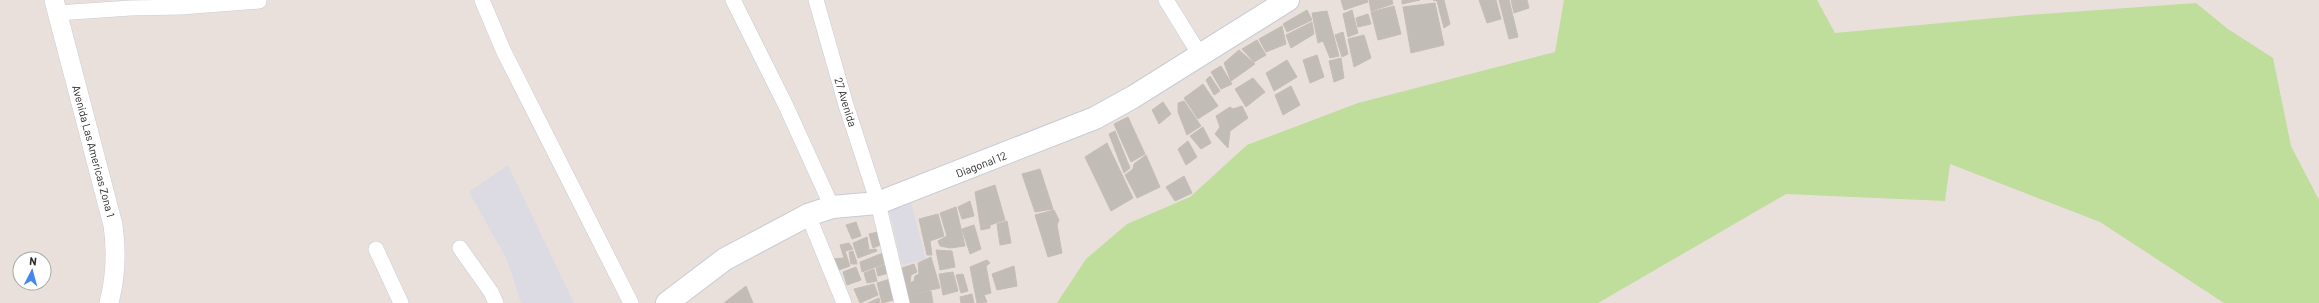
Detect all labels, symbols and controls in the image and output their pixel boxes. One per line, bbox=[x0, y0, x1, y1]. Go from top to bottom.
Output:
street label: 27 Avenida bbox=[832, 76, 860, 128]
street label: Avenida Las Americas Zona 1 bbox=[70, 84, 118, 218]
street label: Diagonal 12 bbox=[954, 148, 1008, 180]
north arrow bbox=[12, 251, 52, 291]
text: N bbox=[29, 254, 37, 267]

